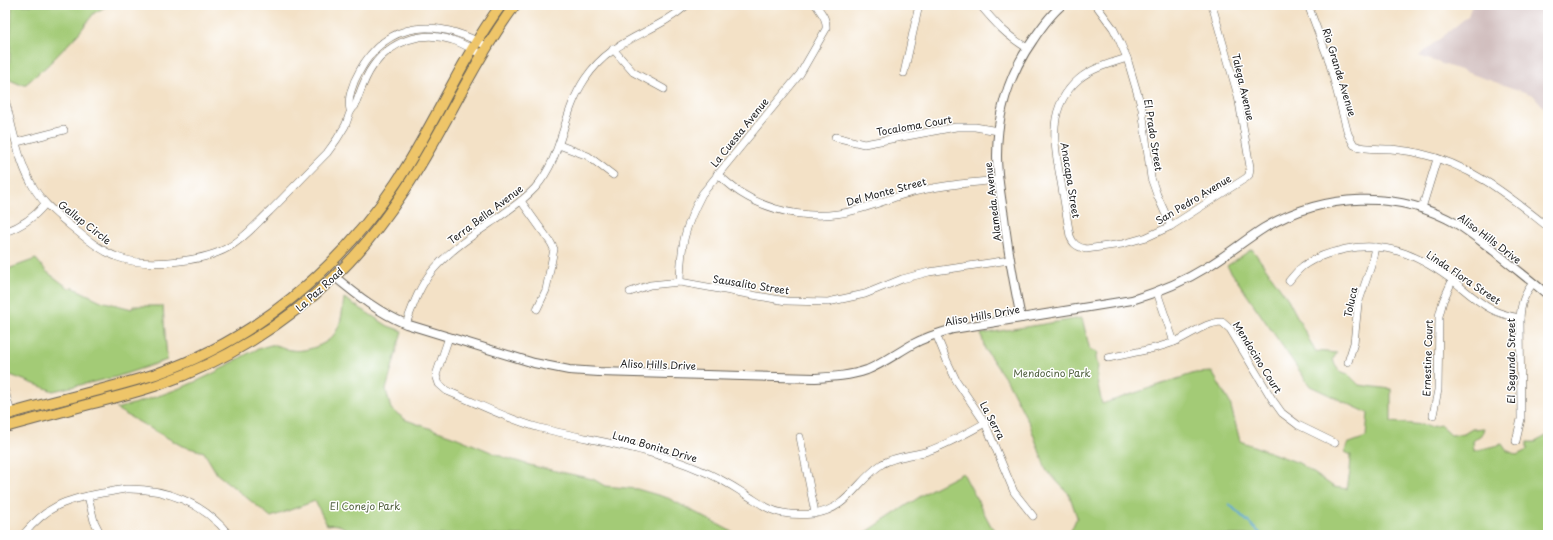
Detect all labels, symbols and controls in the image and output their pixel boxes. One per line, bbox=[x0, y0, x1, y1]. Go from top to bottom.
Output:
street label: Rio Grande Avenue bbox=[1319, 26, 1361, 119]
street label: Talega Avenue bbox=[1229, 52, 1259, 123]
street label: La Cuesta Avenue bbox=[706, 94, 772, 170]
street label: El Prado Street bbox=[1141, 98, 1167, 172]
street label: Tocaloma Court bbox=[875, 111, 953, 139]
street label: Anacapa Street bbox=[1058, 141, 1084, 219]
street label: Alameda Avenue bbox=[980, 161, 1004, 242]
street label: San Pedro Avenue bbox=[1152, 170, 1234, 228]
street label: Del Monte Street bbox=[844, 173, 928, 209]
street label: Terra Bella Avenue bbox=[444, 180, 526, 247]
street label: Gallup Circle bbox=[55, 196, 115, 248]
street label: Aliso Hills Drive bbox=[1455, 209, 1525, 267]
street label: Linda Flora Street bbox=[1424, 247, 1504, 307]
street label: La Paz Road bbox=[292, 263, 346, 315]
street label: Sausalito Street bbox=[712, 271, 790, 297]
street label: Toluca bbox=[1339, 285, 1361, 318]
street label: Aliso Hills Drive bbox=[943, 301, 1021, 329]
street label: Mendocino Court bbox=[1230, 318, 1286, 396]
street label: El Segundo Street bbox=[1503, 318, 1518, 404]
street label: Ernestine Court bbox=[1418, 319, 1436, 397]
street label: Aliso Hills Drive bbox=[620, 355, 696, 373]
park label: Mendocino Park bbox=[1013, 365, 1091, 380]
street label: La Serra bbox=[977, 398, 1010, 442]
street label: Luna Bonita Drive bbox=[611, 427, 699, 465]
park label: El Conejo Park bbox=[330, 498, 400, 513]

